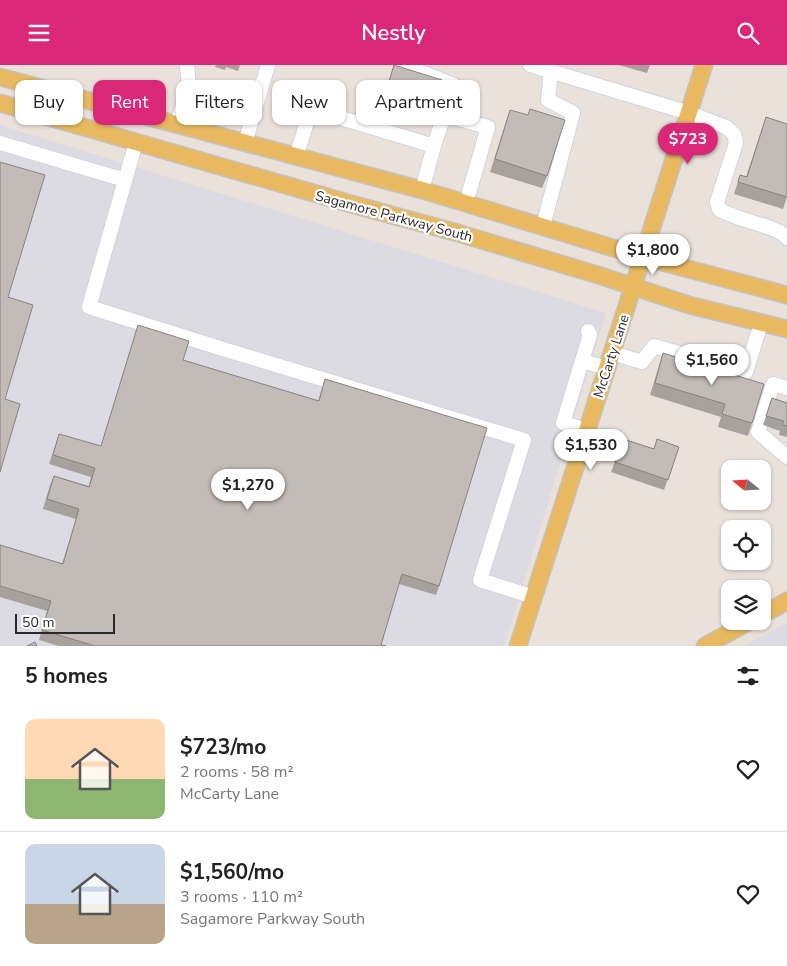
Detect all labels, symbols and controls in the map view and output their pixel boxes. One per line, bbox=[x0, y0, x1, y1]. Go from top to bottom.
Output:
text: Nestly bbox=[361, 18, 426, 48]
icon: menu bbox=[25, 19, 53, 47]
icon: search bbox=[734, 19, 762, 47]
chip: Buy bbox=[15, 80, 83, 125]
chip: Rent bbox=[93, 80, 166, 125]
chip: Filters bbox=[176, 80, 262, 125]
chip: New bbox=[272, 80, 346, 125]
chip: Apartment bbox=[356, 80, 480, 125]
pin: $723 bbox=[658, 123, 718, 165]
text: $723 bbox=[669, 128, 707, 150]
street label: Sagamore Parkway South bbox=[313, 186, 475, 247]
pin: $1,800 bbox=[612, 233, 694, 276]
text: $1,800 bbox=[627, 239, 679, 261]
street label: McCarty Lane bbox=[589, 312, 634, 400]
pin: $1,560 bbox=[671, 343, 753, 386]
text: $1,560 bbox=[686, 349, 738, 371]
pin: $1,530 bbox=[550, 429, 632, 471]
text: $1,530 bbox=[565, 434, 617, 456]
north arrow bbox=[721, 460, 771, 510]
map controls bbox=[721, 460, 771, 630]
pin: $1,270 bbox=[207, 469, 289, 511]
text: $1,270 bbox=[222, 474, 274, 496]
button: locate bbox=[721, 520, 771, 570]
button: layers bbox=[721, 580, 771, 630]
scale bar bbox=[15, 611, 115, 634]
text: 50 m bbox=[22, 613, 54, 632]
text: 5 homes bbox=[25, 662, 108, 690]
icon: filters bbox=[734, 662, 762, 690]
text: $723/mo bbox=[180, 733, 266, 761]
icon: home bbox=[65, 739, 125, 799]
icon: heart bbox=[734, 755, 762, 783]
text: 2 rooms · 58 m² bbox=[180, 761, 293, 783]
text: McCarty Lane bbox=[180, 783, 279, 805]
text: $1,560/mo bbox=[180, 858, 284, 886]
icon: home bbox=[65, 864, 125, 924]
icon: heart bbox=[734, 880, 762, 908]
text: 3 rooms · 110 m² bbox=[180, 886, 303, 908]
text: Sagamore Parkway South bbox=[180, 908, 365, 930]

